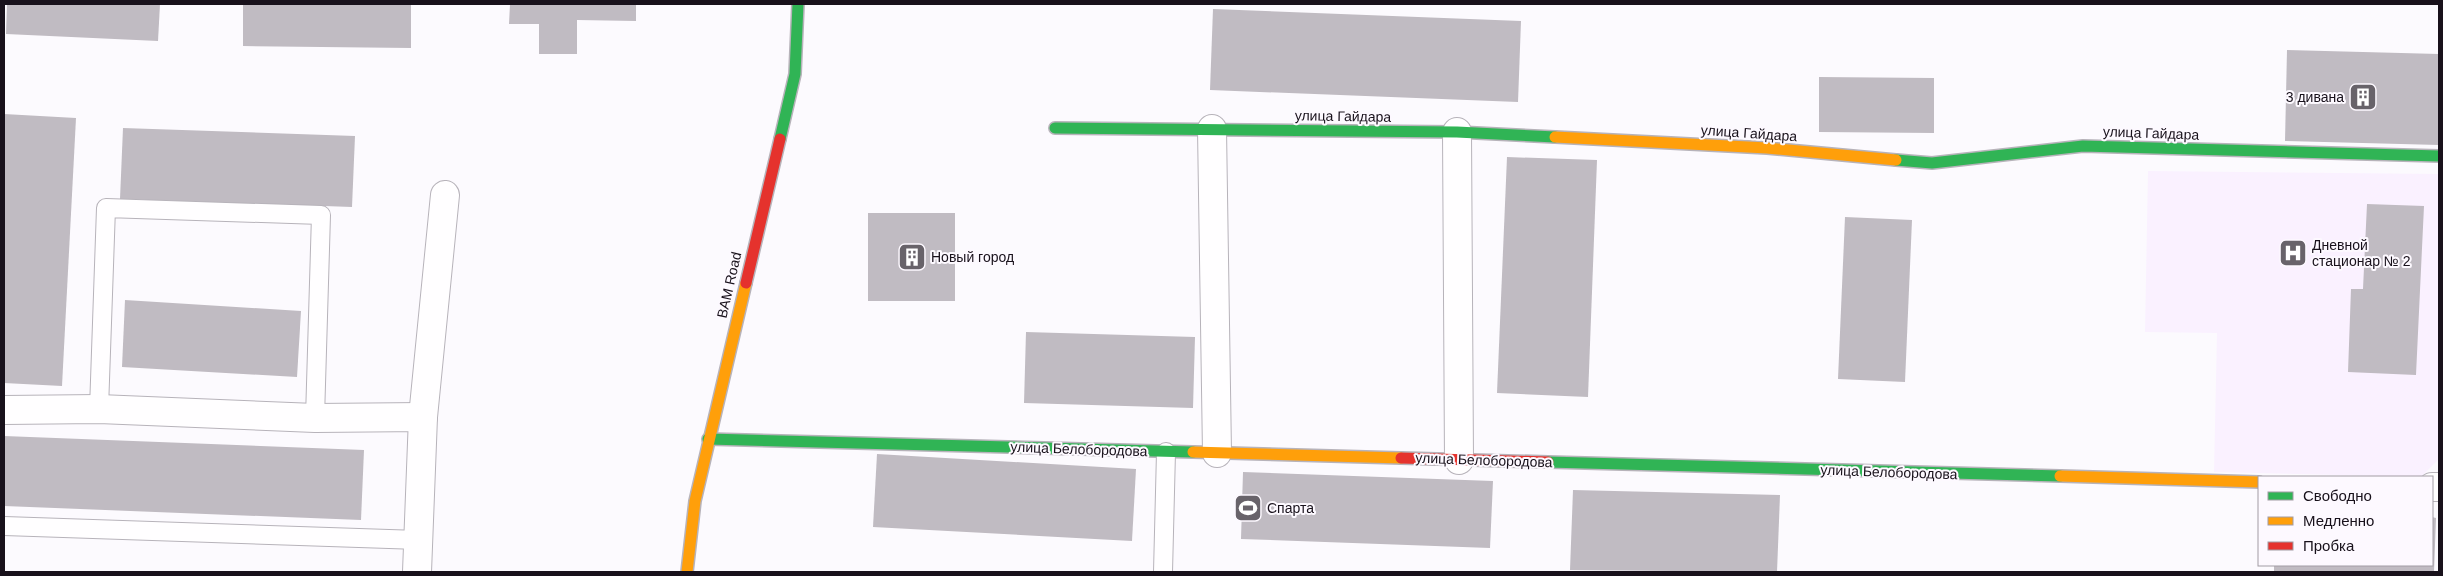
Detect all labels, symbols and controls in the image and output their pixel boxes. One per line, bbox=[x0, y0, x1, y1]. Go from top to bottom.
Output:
building icon: 3 дивана bbox=[2348, 82, 2378, 112]
place label: 3 дивана bbox=[2286, 89, 2344, 105]
street label: улица Гайдара bbox=[1295, 107, 1391, 125]
street label: улица Гайдара bbox=[1700, 122, 1798, 144]
street label: улица Гайдара bbox=[2103, 123, 2200, 143]
place label: Дневной стационар № 2 bbox=[2312, 237, 2411, 269]
hospital icon: Дневной стационар № 2 bbox=[2278, 238, 2308, 268]
building icon: Новый город bbox=[897, 242, 927, 272]
place label: Новый город bbox=[931, 249, 1014, 265]
street label: BAM Road bbox=[714, 250, 744, 320]
street label: улица Белобородова bbox=[1010, 439, 1148, 459]
street label: улица Белобородова bbox=[1415, 450, 1553, 470]
street label: улица Белобородова bbox=[1820, 462, 1958, 482]
legend bbox=[2258, 476, 2433, 566]
text: Свободно bbox=[2303, 487, 2372, 504]
sports icon: Спарта bbox=[1233, 493, 1263, 523]
place label: Спарта bbox=[1267, 500, 1314, 516]
text: Медленно bbox=[2303, 512, 2374, 529]
text: Пробка bbox=[2303, 537, 2355, 554]

